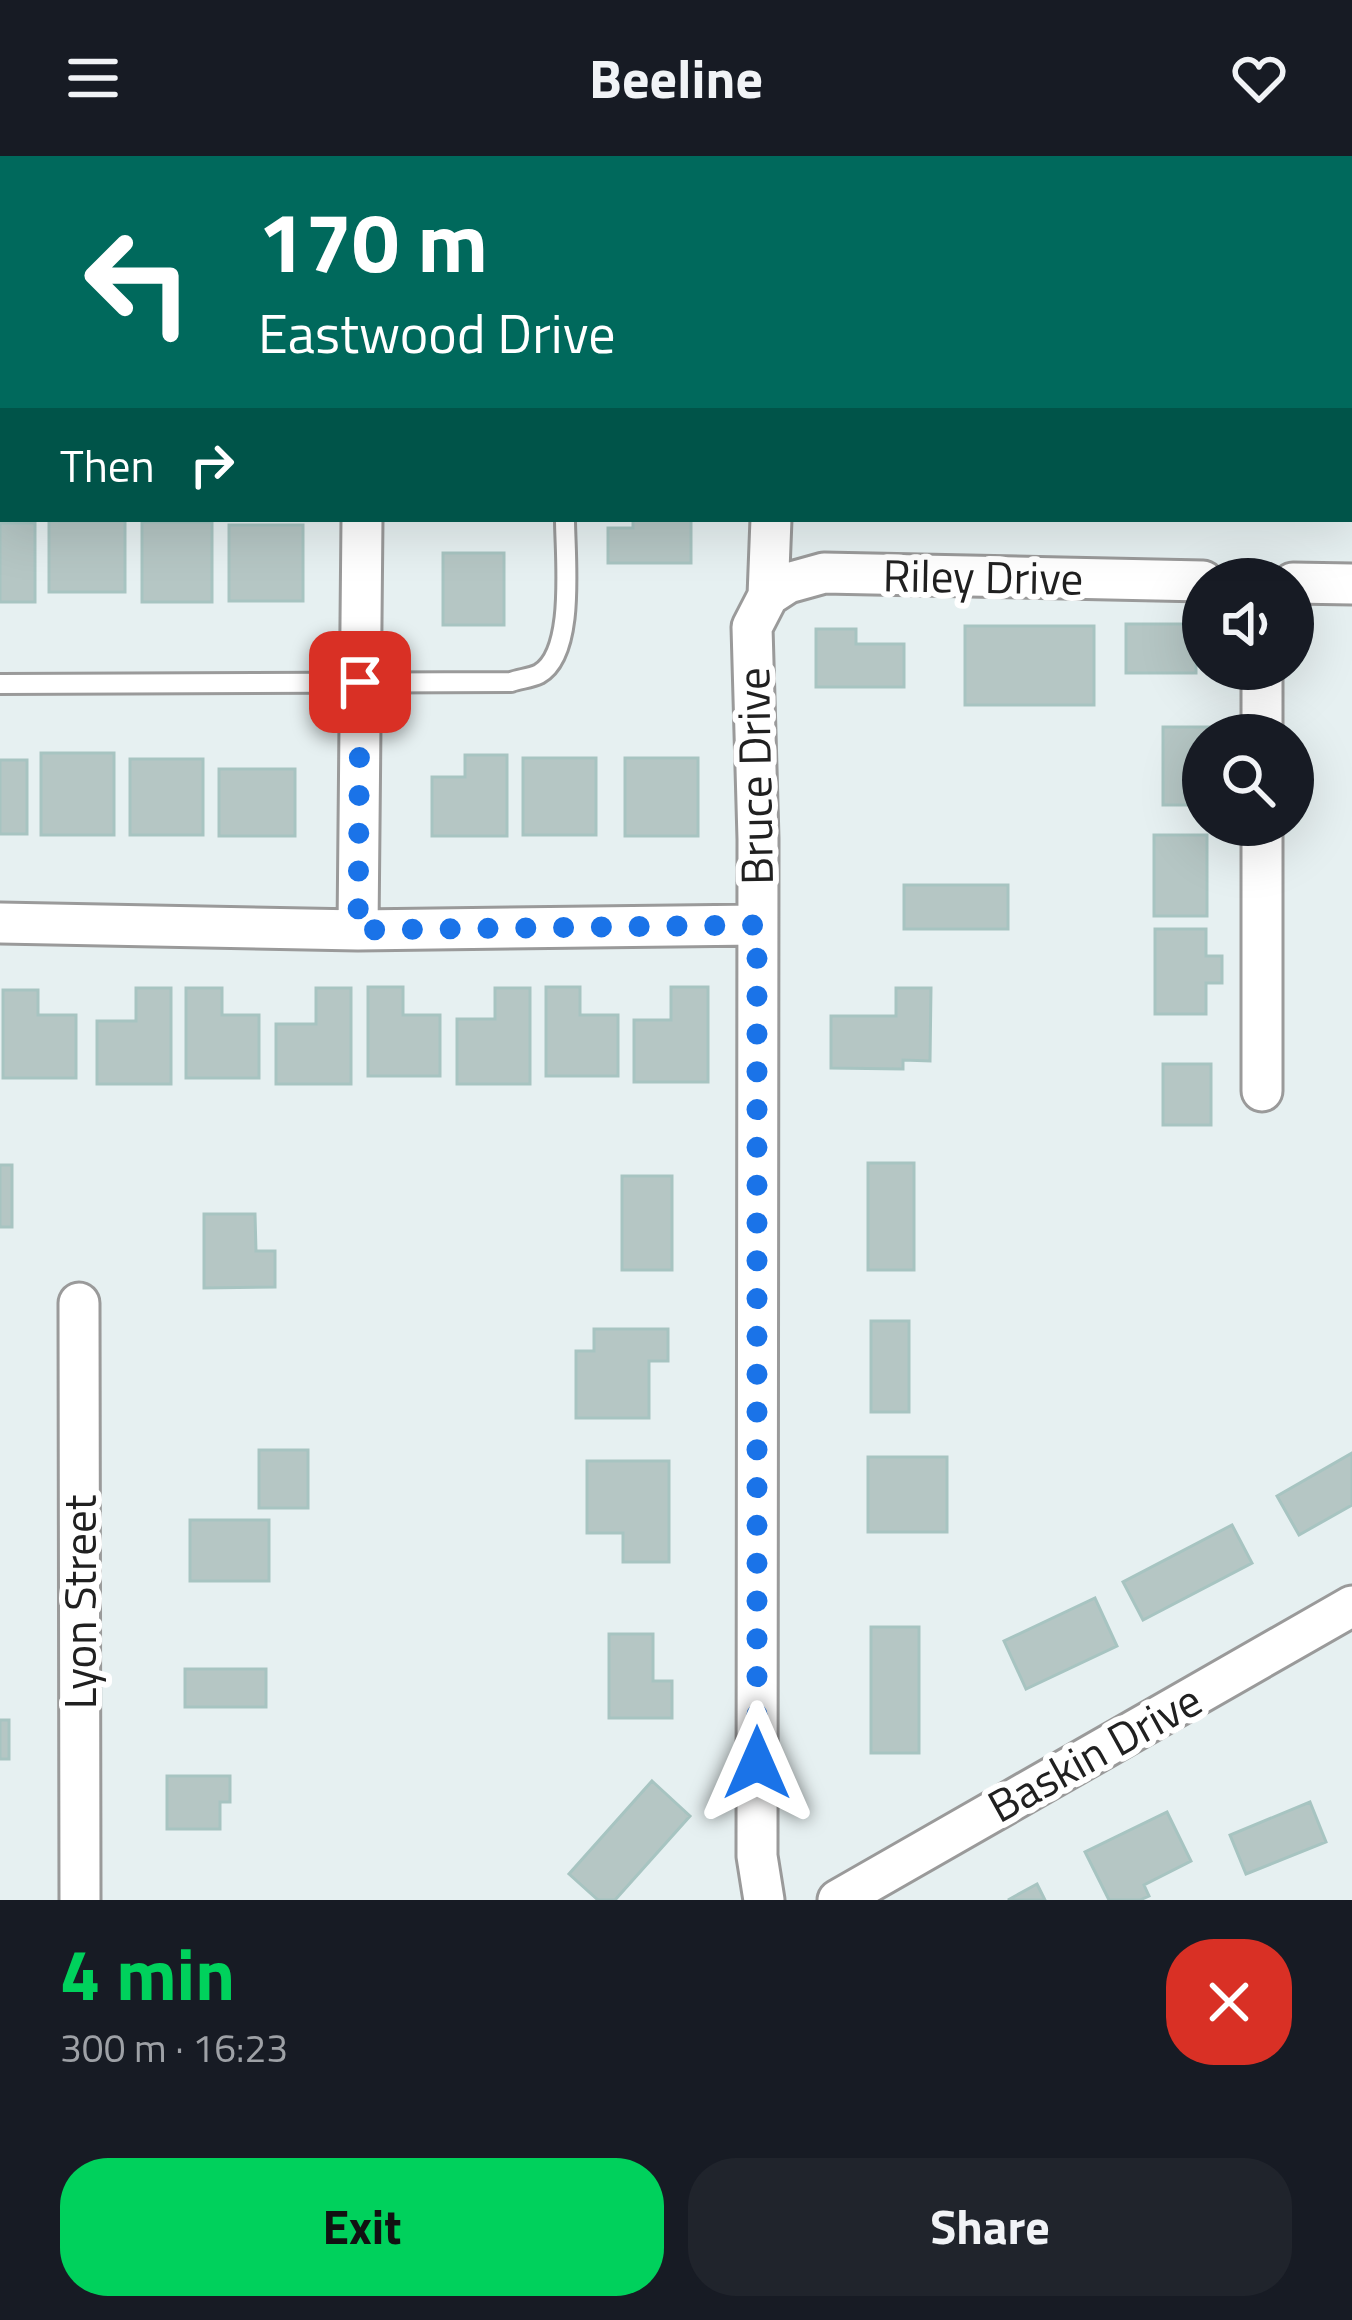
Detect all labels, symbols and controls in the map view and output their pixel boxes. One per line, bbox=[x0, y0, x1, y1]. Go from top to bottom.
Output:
text: Beeline bbox=[589, 37, 763, 119]
icon: menu bbox=[60, 45, 126, 111]
icon: heart bbox=[1226, 45, 1292, 111]
text: 170 m bbox=[258, 177, 488, 305]
icon: left bbox=[60, 204, 216, 360]
text: Eastwood Drive bbox=[258, 292, 615, 374]
text: Then bbox=[60, 431, 155, 499]
icon: right bbox=[179, 432, 245, 498]
street label: Riley Drive bbox=[882, 540, 1084, 612]
map controls bbox=[1182, 558, 1314, 846]
button: sound bbox=[1182, 558, 1314, 690]
pin bbox=[309, 631, 411, 733]
icon: arrive bbox=[327, 649, 393, 715]
street label: Bruce Drive bbox=[718, 667, 790, 885]
button: search bbox=[1182, 714, 1314, 846]
street label: Lyon Street bbox=[45, 1494, 113, 1709]
street label: Baskin Drive bbox=[975, 1665, 1213, 1839]
position arrow bbox=[694, 1700, 820, 1826]
text: 4 min bbox=[60, 1918, 235, 2028]
button: close bbox=[1166, 1939, 1292, 2065]
text: 300 m · 16:23 bbox=[60, 2018, 288, 2077]
button: Exit bbox=[60, 2158, 664, 2296]
button: Share bbox=[688, 2158, 1292, 2296]

